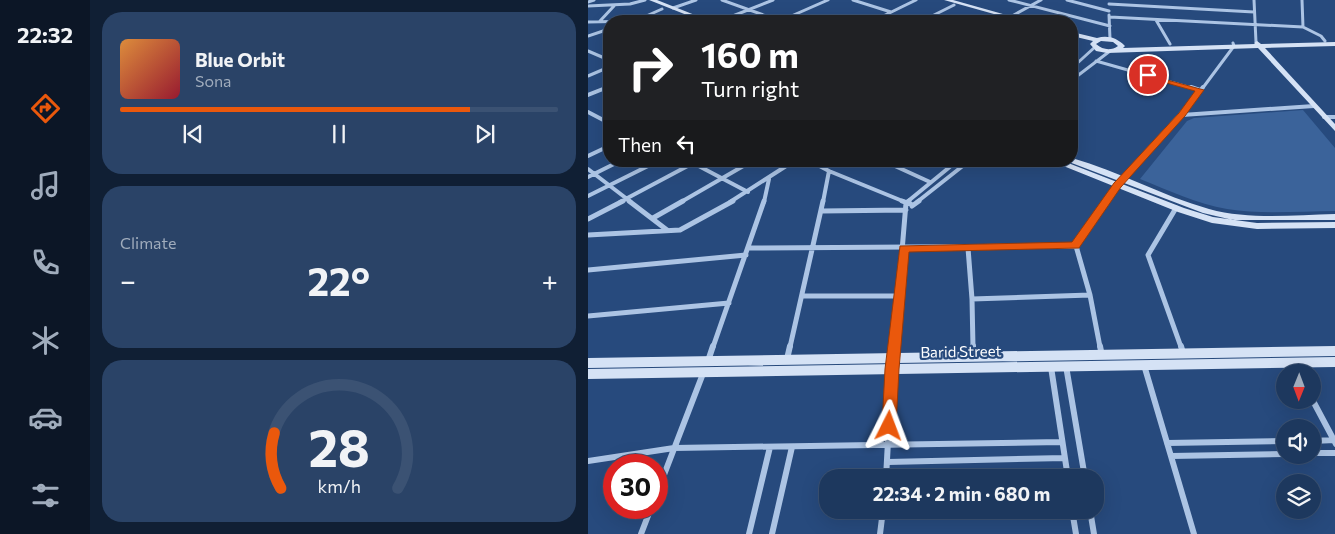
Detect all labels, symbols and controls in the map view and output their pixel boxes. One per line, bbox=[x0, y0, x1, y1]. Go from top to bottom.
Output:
text: 22:32 bbox=[17, 21, 73, 48]
text: 160 m bbox=[701, 32, 799, 75]
icon: right bbox=[618, 35, 683, 100]
text: Blue Orbit bbox=[195, 48, 285, 71]
pin bbox=[1127, 54, 1169, 96]
icon: arrive bbox=[1134, 61, 1162, 89]
text: Sona bbox=[195, 71, 231, 90]
text: Turn right bbox=[701, 75, 799, 102]
icon: directions bbox=[28, 91, 63, 126]
icon: previous bbox=[179, 120, 207, 148]
icon: pause bbox=[325, 120, 353, 148]
icon: next bbox=[471, 120, 499, 148]
icon: left bbox=[672, 130, 700, 158]
text: Then bbox=[618, 133, 662, 156]
icon: music bbox=[28, 168, 63, 203]
text: Climate bbox=[120, 233, 176, 252]
icon: phone bbox=[28, 245, 63, 280]
text: 22° bbox=[307, 257, 370, 304]
text: − bbox=[120, 263, 136, 297]
text: + bbox=[542, 263, 558, 297]
icon: climate bbox=[28, 323, 63, 358]
street label: Barid Street bbox=[920, 341, 1002, 361]
north arrow bbox=[1276, 364, 1320, 409]
map controls bbox=[1276, 364, 1321, 519]
position arrow bbox=[862, 399, 914, 451]
icon: car bbox=[28, 400, 63, 435]
text: 28 bbox=[308, 414, 370, 478]
button: sound bbox=[1276, 419, 1321, 464]
speed limit sign: 30 bbox=[603, 454, 668, 519]
button: layers bbox=[1276, 474, 1321, 519]
text: km/h bbox=[317, 475, 361, 497]
icon: filters bbox=[28, 478, 63, 513]
text: 22:34 · 2 min · 680 m bbox=[873, 482, 1050, 505]

